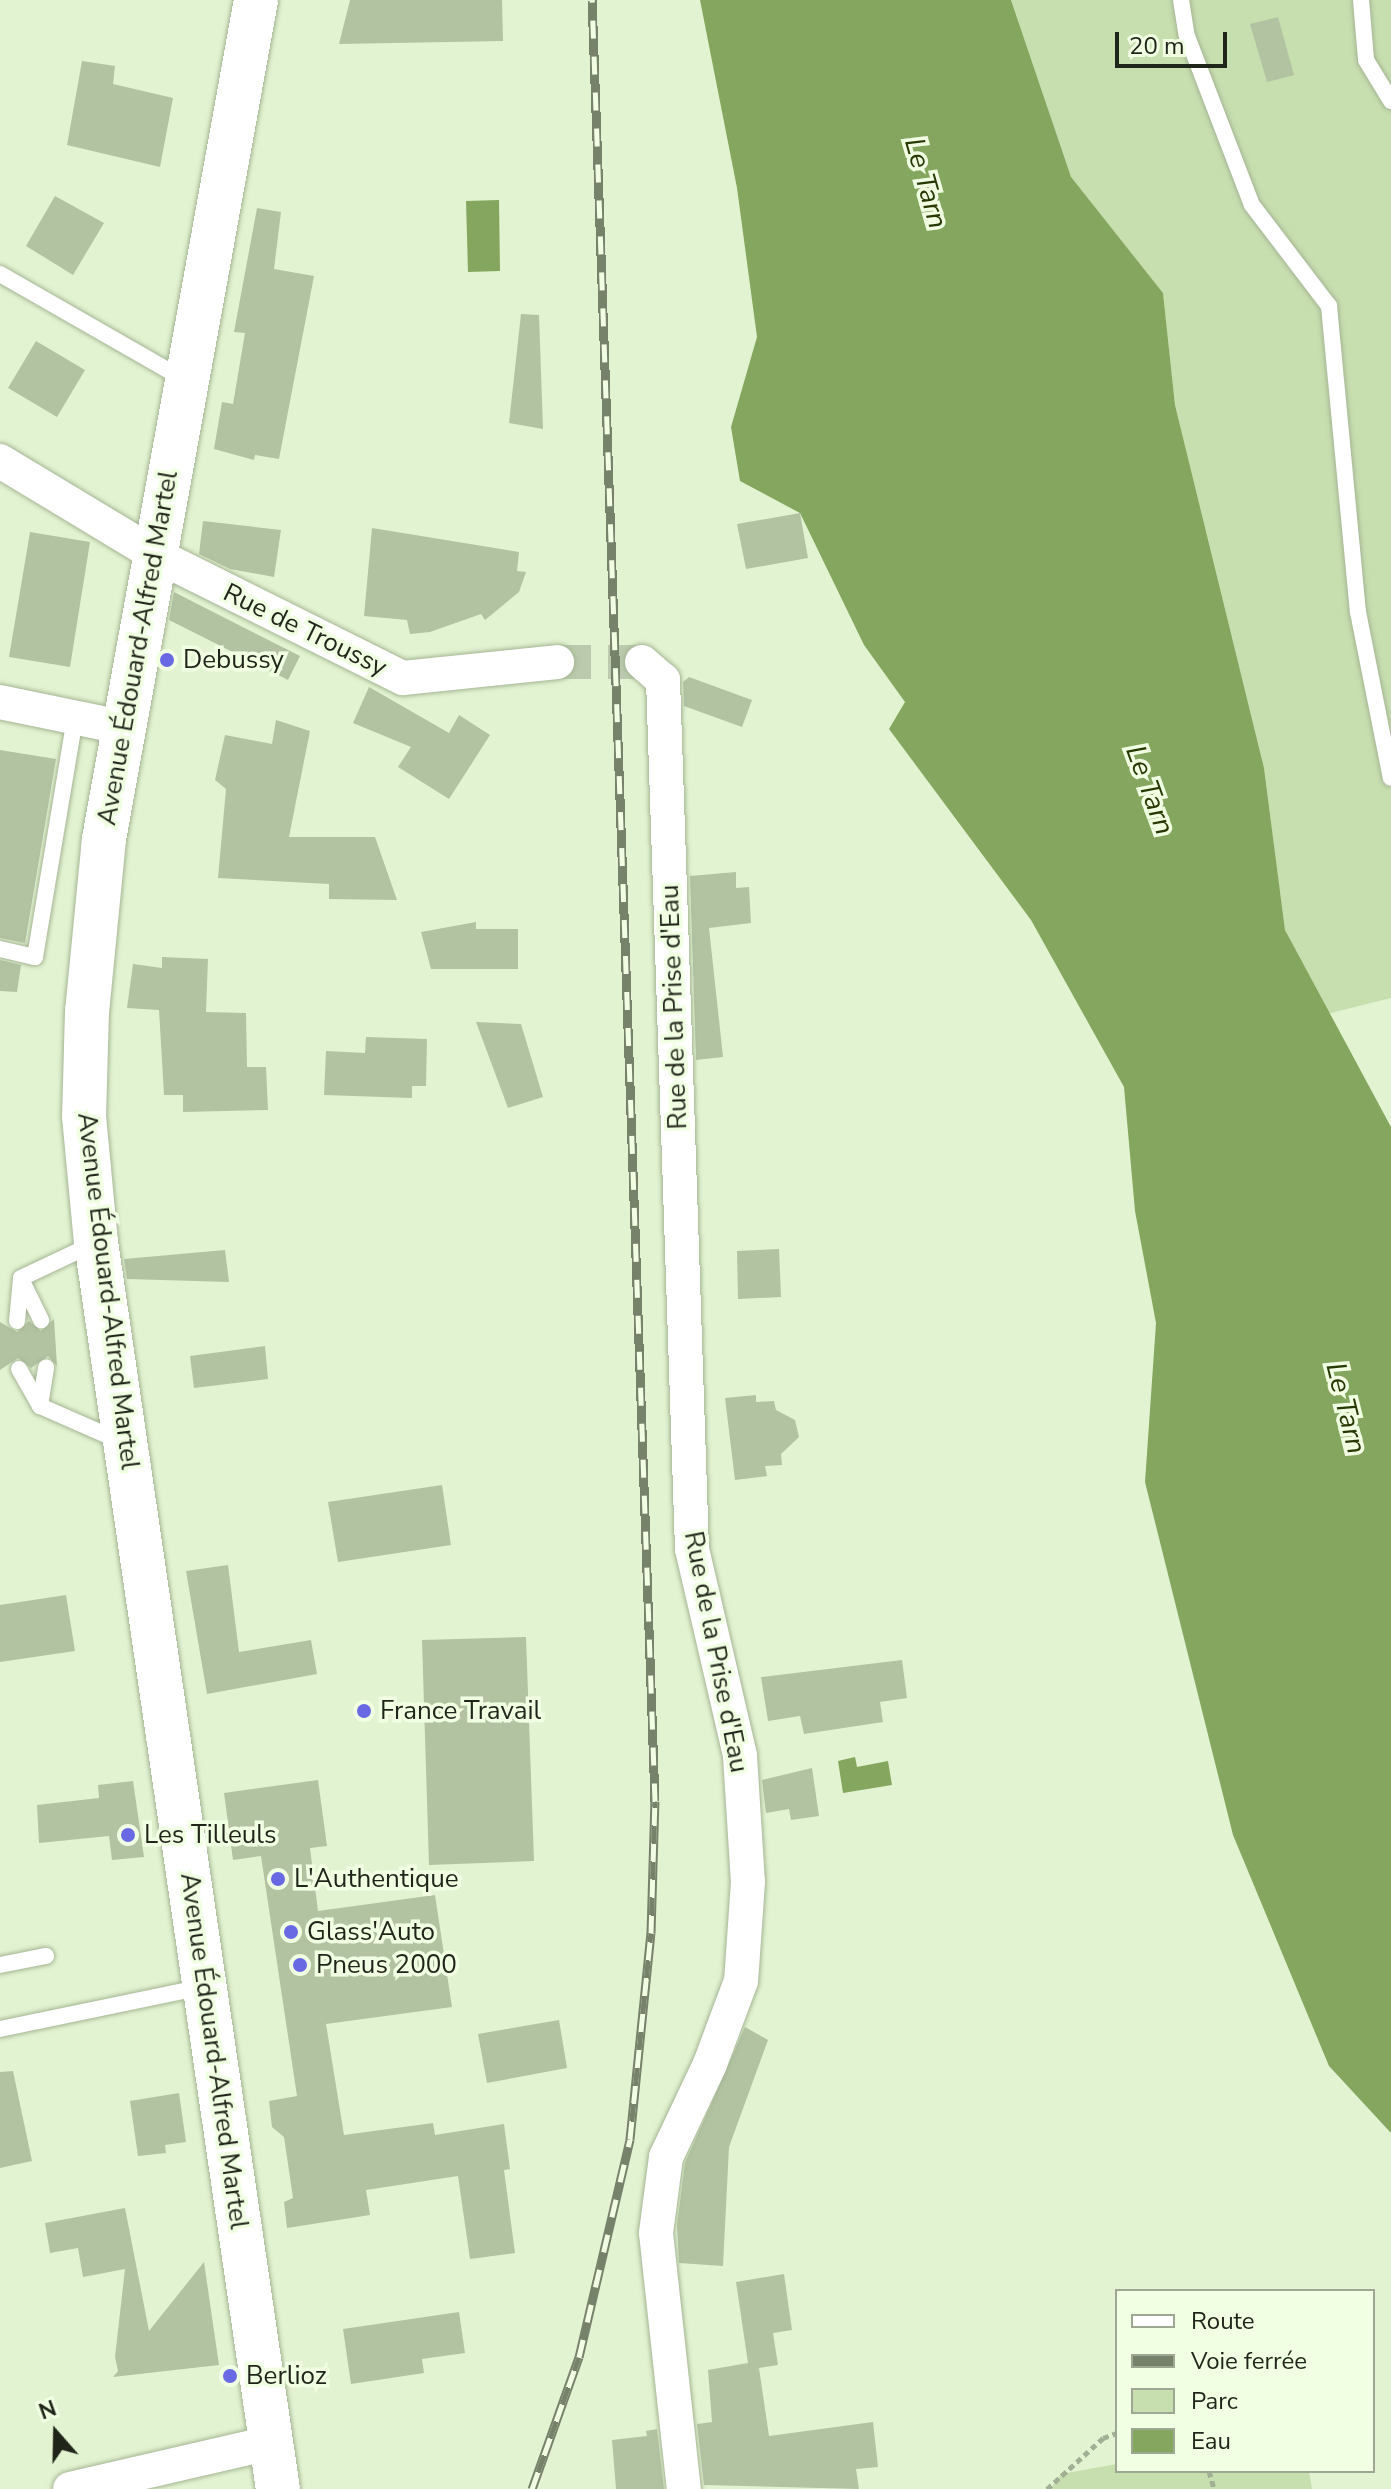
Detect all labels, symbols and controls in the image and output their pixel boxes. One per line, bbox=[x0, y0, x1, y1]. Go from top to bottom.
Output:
scale bar bbox=[1119, 16, 1231, 66]
text: 20 m bbox=[1129, 30, 1185, 62]
water label: Le Tarn bbox=[897, 134, 955, 232]
street label: Avenue Édouard-Alfred Martel bbox=[91, 468, 185, 828]
street label: Rue de Troussy bbox=[218, 577, 392, 683]
place label: Debussy bbox=[183, 644, 284, 676]
marker: Debussy bbox=[158, 651, 176, 669]
water label: Le Tarn bbox=[1118, 741, 1182, 839]
street label: Rue de la Prise d'Eau bbox=[654, 884, 694, 1130]
street label: Avenue Édouard-Alfred Martel bbox=[71, 1111, 145, 1471]
water label: Le Tarn bbox=[1318, 1359, 1374, 1457]
street label: Rue de la Prise d'Eau bbox=[677, 1529, 755, 1775]
place label: France Travail bbox=[380, 1695, 541, 1727]
marker: France Travail bbox=[355, 1702, 373, 1720]
place label: Les Tilleuls bbox=[144, 1819, 276, 1851]
marker: Les Tilleuls bbox=[119, 1826, 137, 1844]
place label: L'Authentique bbox=[294, 1863, 459, 1895]
marker: L'Authentique bbox=[269, 1870, 287, 1888]
street label: Avenue Édouard-Alfred Martel bbox=[174, 1871, 254, 2231]
place label: Glass'Auto bbox=[307, 1916, 435, 1948]
marker: Glass'Auto bbox=[282, 1923, 300, 1941]
place label: Pneus 2000 bbox=[316, 1949, 457, 1981]
marker: Pneus 2000 bbox=[291, 1956, 309, 1974]
legend bbox=[1115, 2289, 1375, 2473]
text: Route bbox=[1191, 2305, 1255, 2337]
text: Voie ferrée bbox=[1191, 2345, 1307, 2377]
place label: Berlioz bbox=[246, 2360, 327, 2392]
marker: Berlioz bbox=[221, 2367, 239, 2385]
text: Parc bbox=[1191, 2385, 1238, 2417]
north arrow bbox=[16, 2393, 96, 2473]
text: N bbox=[35, 2394, 61, 2427]
text: Eau bbox=[1191, 2425, 1231, 2457]

